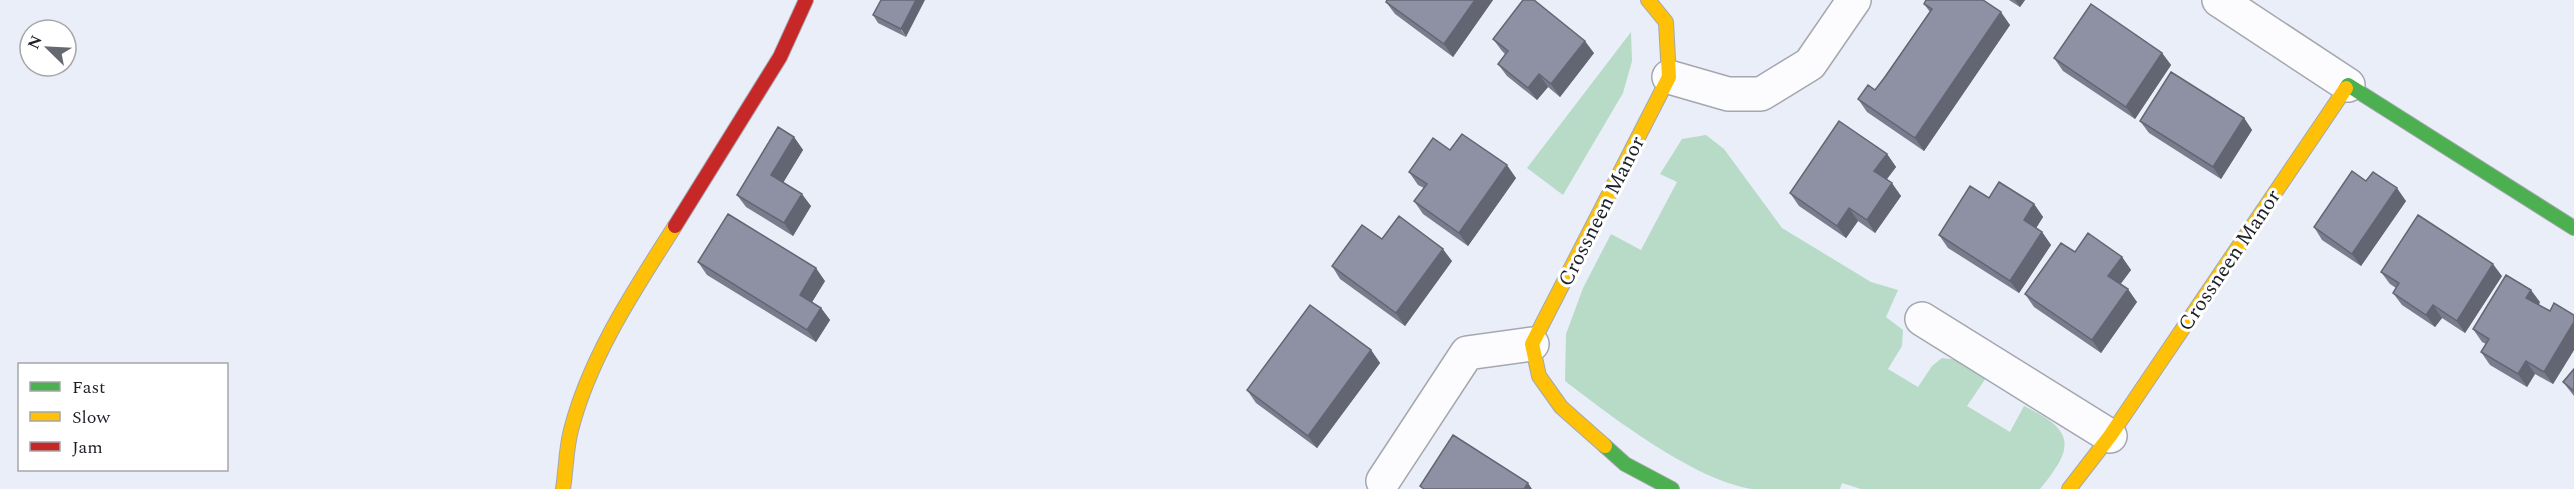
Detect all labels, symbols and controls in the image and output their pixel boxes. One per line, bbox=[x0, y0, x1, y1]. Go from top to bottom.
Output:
north arrow bbox=[18, 18, 78, 78]
text: N bbox=[22, 31, 49, 53]
street label: Crossneen Manor bbox=[1550, 131, 1654, 292]
street label: Crossneen Manor bbox=[2170, 183, 2289, 338]
legend bbox=[18, 363, 228, 471]
text: Fast bbox=[72, 374, 105, 401]
text: Slow bbox=[72, 404, 111, 431]
text: Jam bbox=[72, 434, 103, 461]

